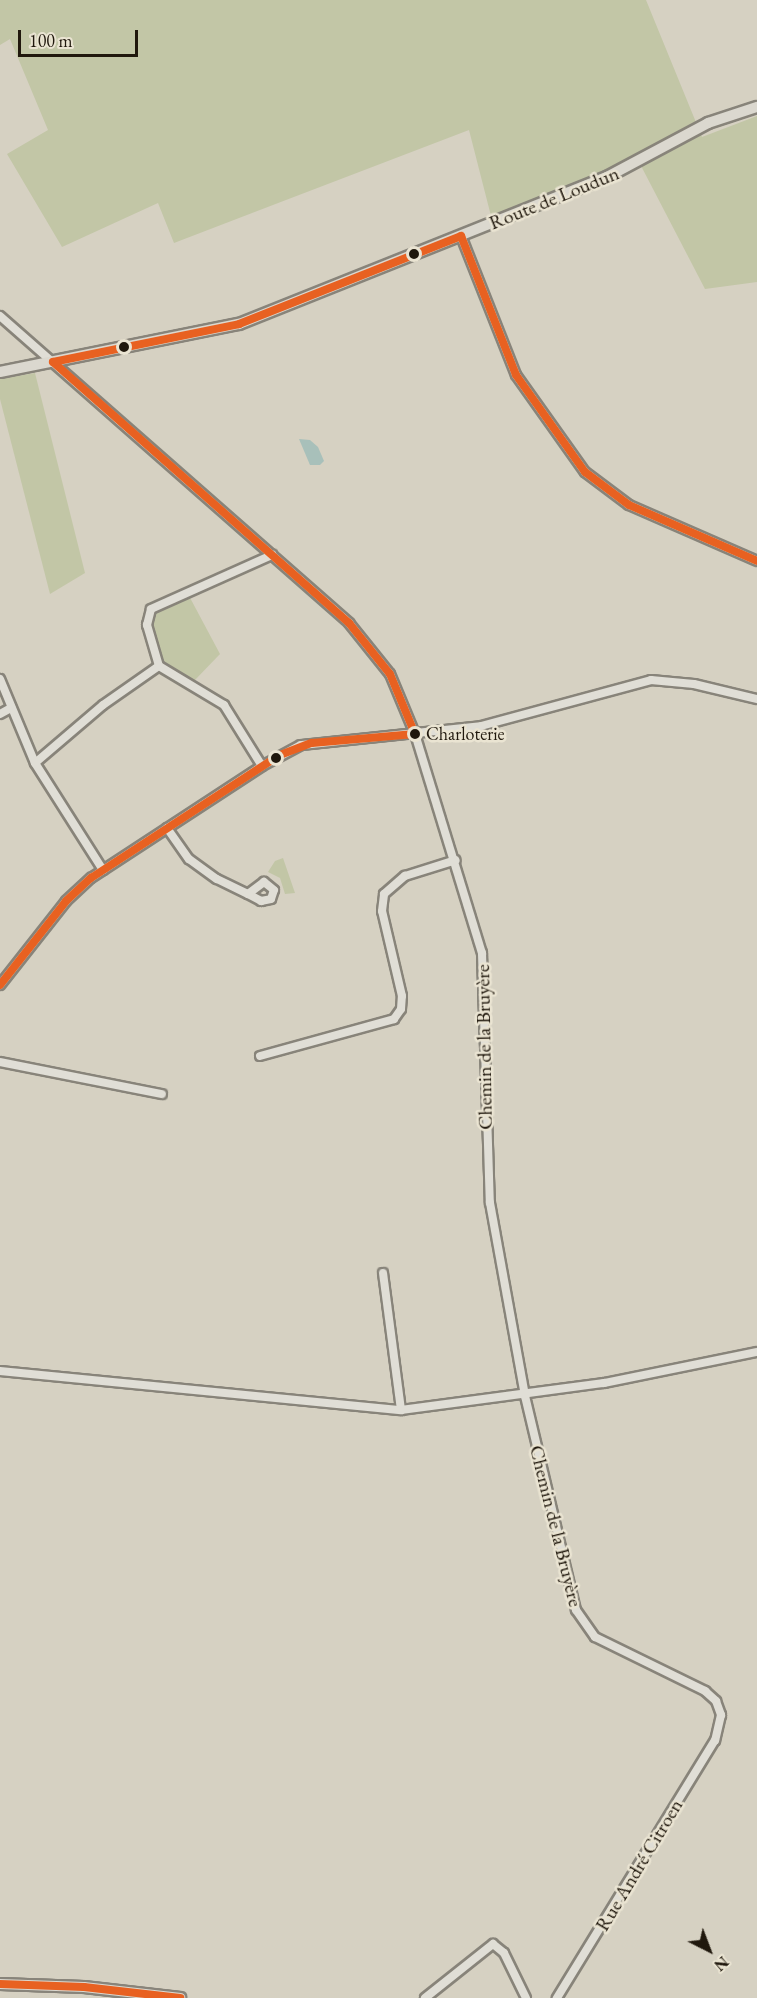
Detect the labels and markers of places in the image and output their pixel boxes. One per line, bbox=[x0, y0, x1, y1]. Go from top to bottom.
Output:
unlabelled marker bbox=[408, 248, 420, 260]
unlabelled marker bbox=[118, 341, 130, 353]
place label: Charloterie bbox=[426, 723, 505, 745]
marker: Charloterie bbox=[409, 728, 421, 740]
unlabelled marker bbox=[270, 752, 282, 764]

